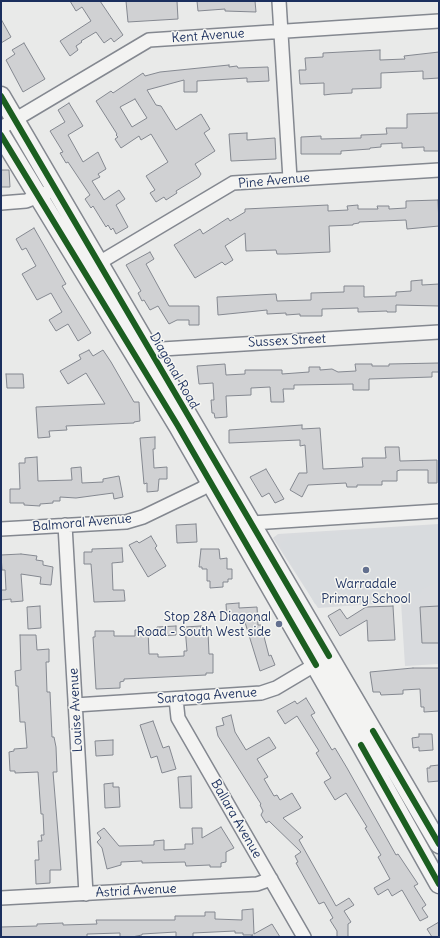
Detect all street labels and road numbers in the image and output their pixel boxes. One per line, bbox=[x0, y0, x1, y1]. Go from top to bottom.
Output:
street label: Kent Avenue bbox=[171, 26, 245, 46]
street label: Pine Avenue bbox=[237, 170, 311, 192]
street label: Diagonal Road bbox=[146, 330, 202, 412]
street label: Sussex Street bbox=[248, 331, 326, 351]
street label: Balmoral Avenue bbox=[32, 511, 132, 535]
street label: Louise Avenue bbox=[66, 667, 86, 753]
street label: Saratoga Avenue bbox=[156, 685, 258, 707]
street label: Ballara Avenue bbox=[207, 777, 265, 861]
street label: Astrid Avenue bbox=[95, 881, 177, 901]

